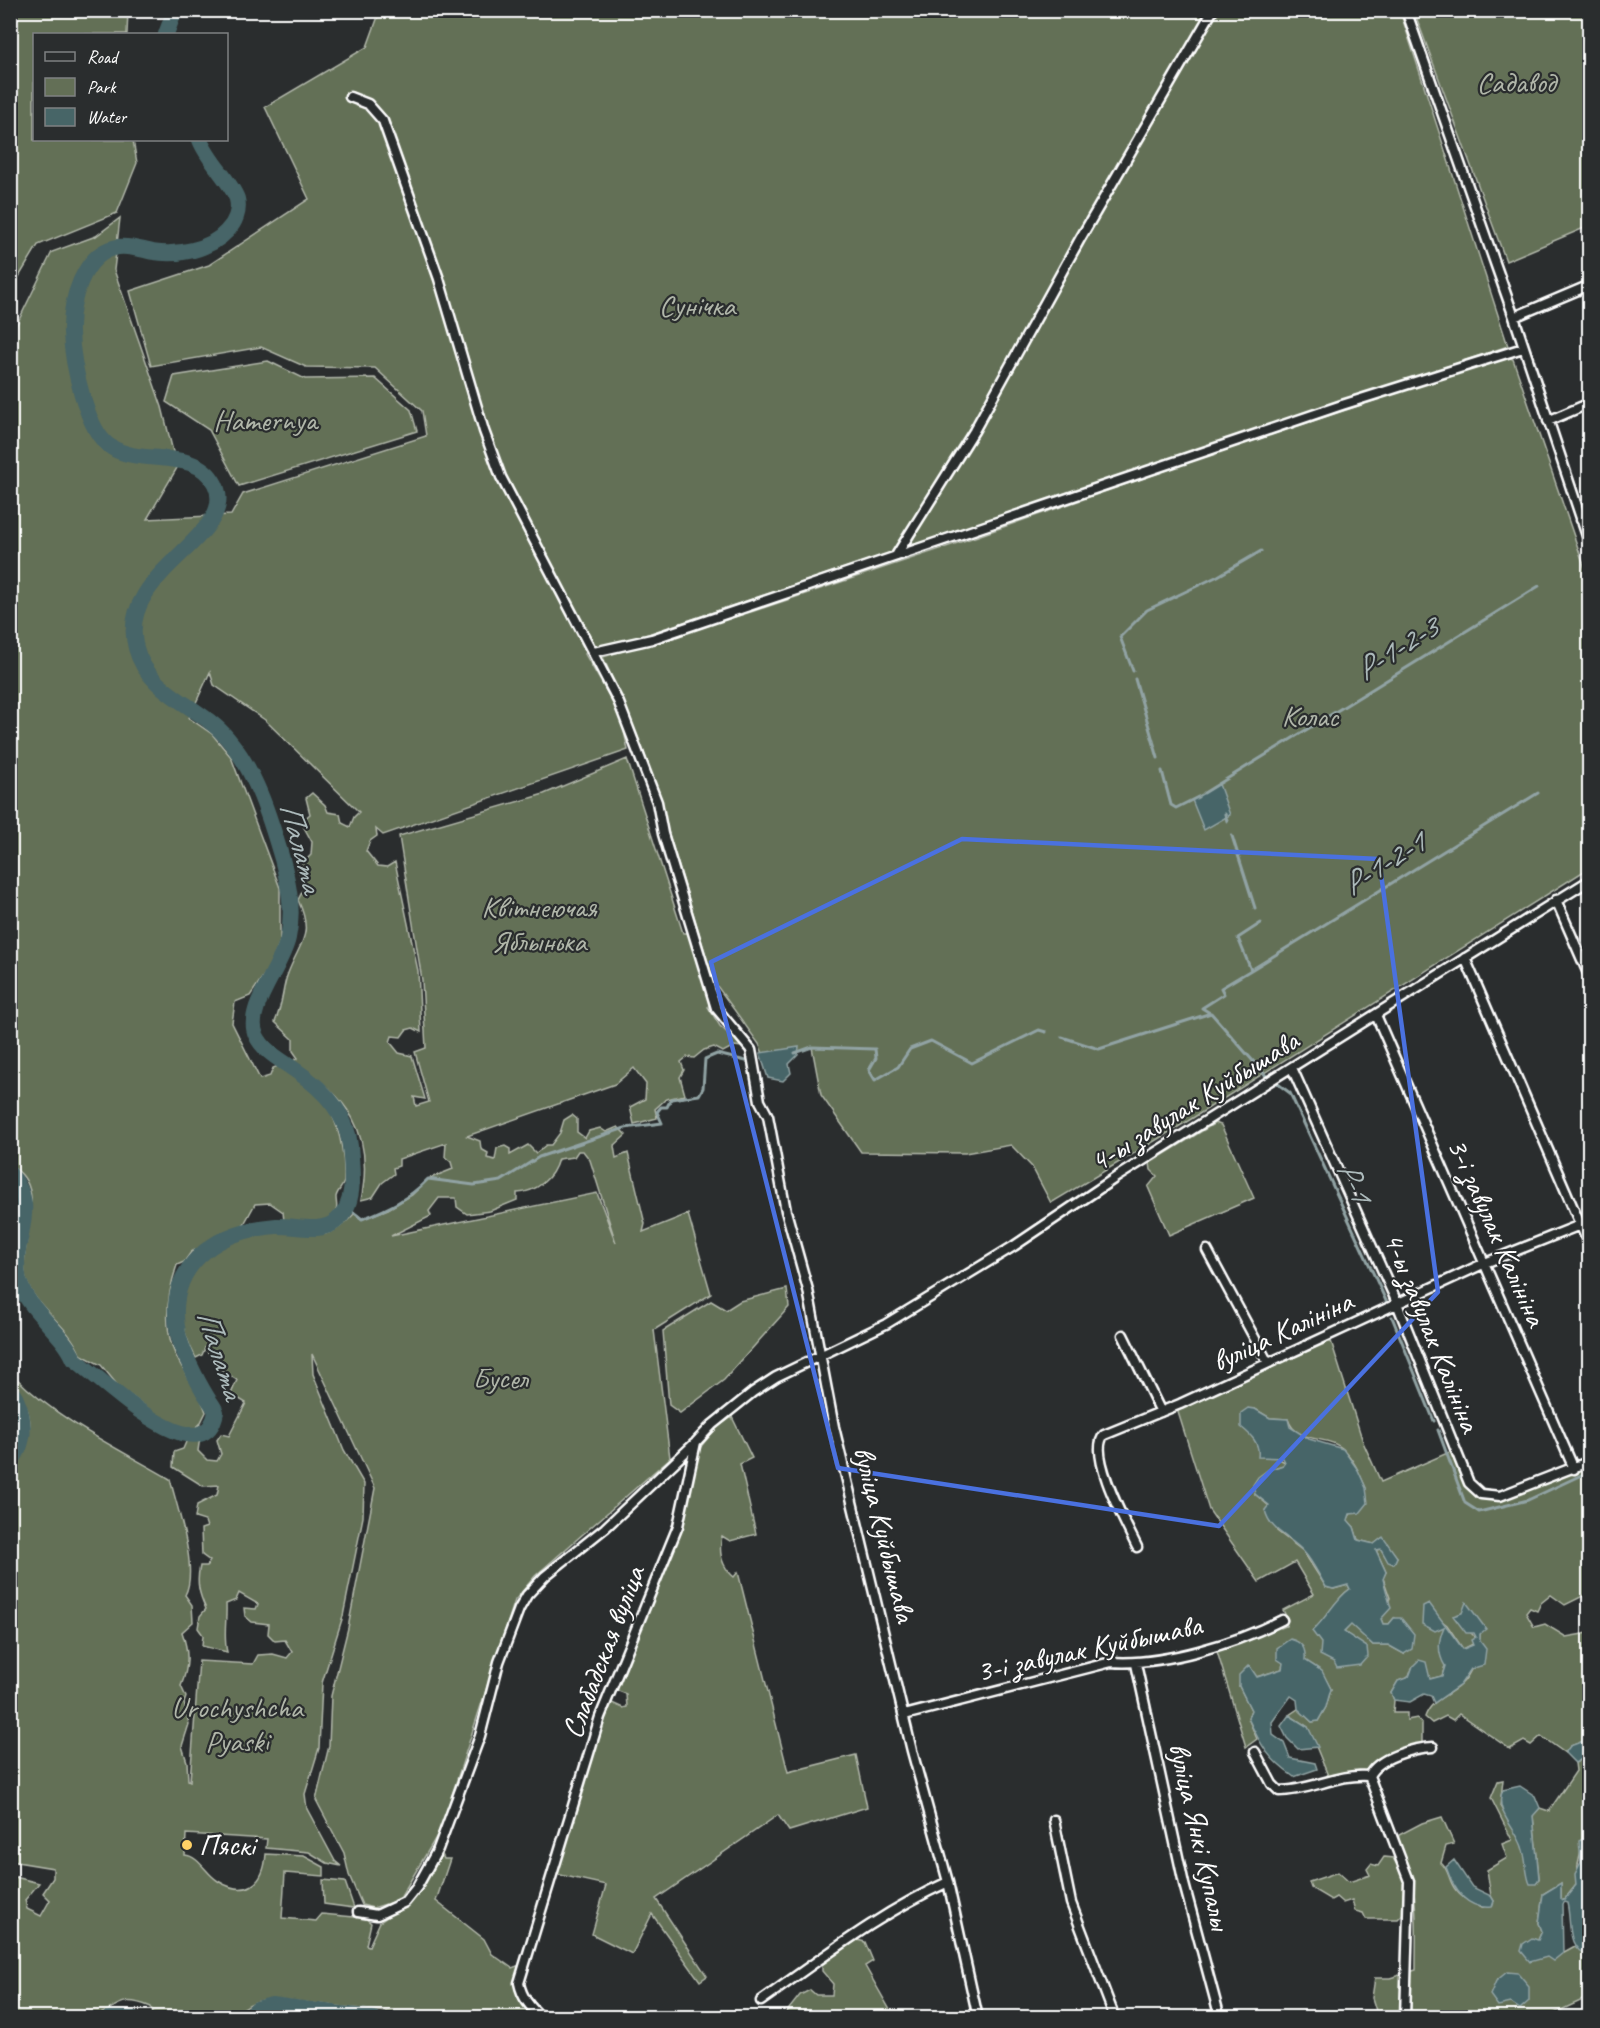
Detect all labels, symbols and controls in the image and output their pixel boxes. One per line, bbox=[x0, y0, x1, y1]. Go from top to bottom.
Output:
legend bbox=[33, 33, 228, 141]
text: Road bbox=[87, 46, 120, 68]
park label: Садавод bbox=[1476, 63, 1559, 101]
text: Park bbox=[87, 76, 117, 98]
text: Water bbox=[87, 106, 128, 128]
park label: Сунічка bbox=[659, 286, 737, 324]
park label: Hamernya bbox=[213, 401, 319, 439]
water label: P-1-2-3 bbox=[1348, 604, 1450, 689]
park label: Колас bbox=[1282, 697, 1340, 735]
water label: Палата bbox=[270, 798, 334, 900]
water label: P-1-2-1 bbox=[1335, 819, 1438, 904]
park label: Квітнеючая Яблынька bbox=[481, 888, 598, 960]
street label: 4-ы завулак Куйбышава bbox=[1083, 1021, 1307, 1180]
street label: 3-і завулак Калініна bbox=[1438, 1132, 1556, 1334]
water label: P-1 bbox=[1328, 1155, 1384, 1214]
street label: 4-ы завулак Калініна bbox=[1375, 1226, 1490, 1439]
street label: вуліца Калініна bbox=[1205, 1281, 1360, 1380]
water label: Палата bbox=[187, 1304, 255, 1408]
park label: Бусел bbox=[473, 1359, 529, 1397]
street label: вуліца Куйбышава bbox=[845, 1442, 926, 1628]
street label: Слабадская вуліца bbox=[553, 1559, 654, 1743]
street label: 3-і завулак Куйбышава bbox=[973, 1605, 1207, 1690]
park label: Urochyshcha Pyaski bbox=[171, 1688, 305, 1760]
street label: вуліца Янкі Купалы bbox=[1160, 1739, 1240, 1935]
place label: Пяскі bbox=[199, 1826, 259, 1864]
marker: Пяскі bbox=[180, 1838, 194, 1852]

